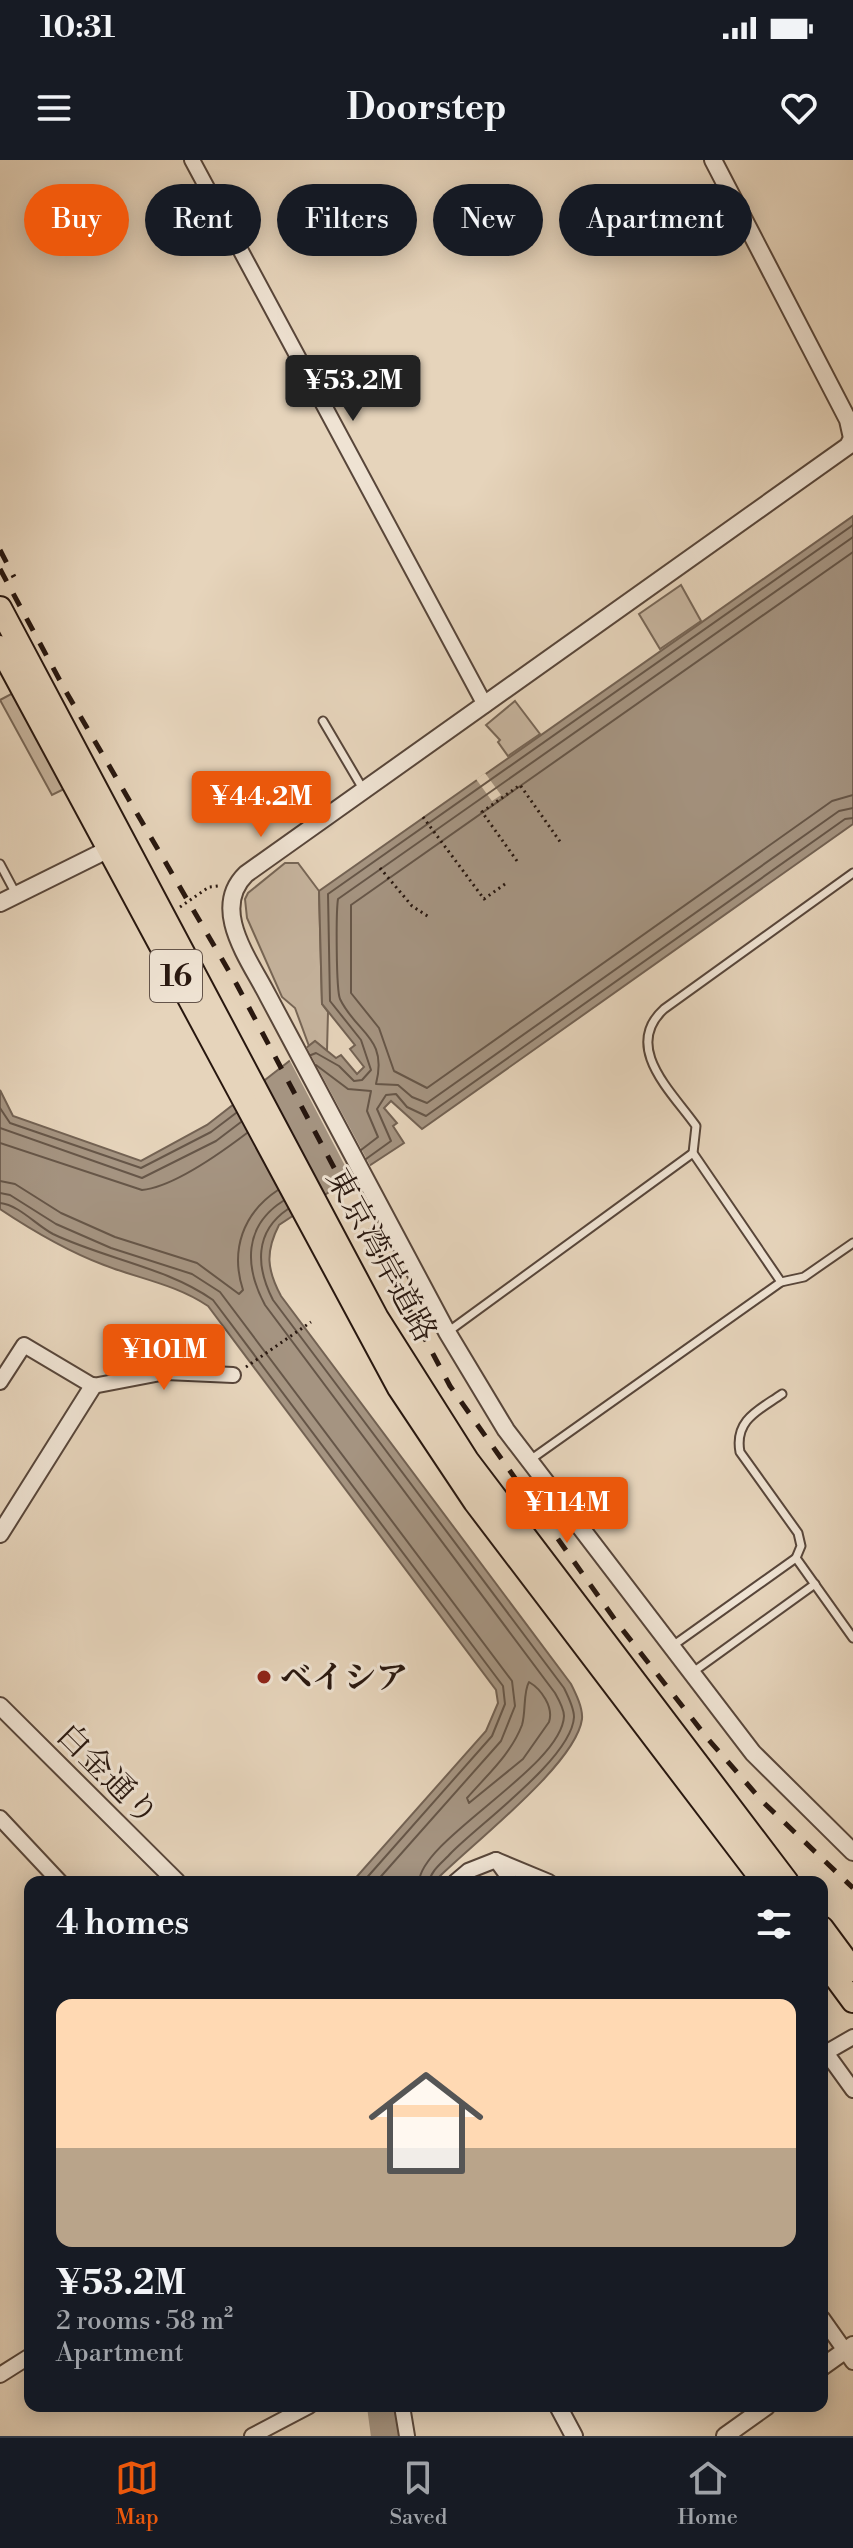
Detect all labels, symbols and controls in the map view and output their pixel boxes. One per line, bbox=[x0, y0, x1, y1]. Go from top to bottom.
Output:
text: 10:31 bbox=[40, 9, 115, 47]
icon: menu bbox=[32, 86, 76, 130]
text: Doorstep bbox=[346, 86, 507, 131]
icon: heart bbox=[777, 86, 821, 130]
chip: Buy bbox=[24, 184, 129, 256]
chip: Rent bbox=[145, 184, 261, 256]
chip: Filters bbox=[277, 184, 417, 256]
chip: New bbox=[433, 184, 543, 256]
chip: Apartment bbox=[559, 184, 752, 256]
pin: ¥53.2M bbox=[288, 355, 418, 423]
text: ¥53.2M bbox=[303, 365, 403, 397]
pin: ¥44.2M bbox=[196, 771, 326, 839]
text: ¥44.2M bbox=[210, 781, 312, 813]
road number: 16 bbox=[150, 950, 202, 1002]
street label: 東京湾岸道路 bbox=[317, 1162, 445, 1349]
pin: ¥101M bbox=[108, 1324, 220, 1392]
text: ¥101M bbox=[121, 1334, 207, 1366]
pin: ¥114M bbox=[511, 1477, 623, 1545]
text: ¥114M bbox=[524, 1487, 610, 1519]
place label: ベイシア bbox=[280, 1658, 408, 1698]
marker: ベイシア bbox=[255, 1668, 273, 1686]
street label: 白金通り bbox=[48, 1715, 167, 1834]
icon: filters bbox=[752, 1902, 796, 1946]
text: 4 homes bbox=[56, 1903, 189, 1945]
icon: home bbox=[354, 2051, 498, 2195]
text: ¥53.2M bbox=[56, 2263, 186, 2305]
text: 2 rooms · 58 m² bbox=[56, 2305, 233, 2337]
text: Apartment bbox=[56, 2337, 184, 2369]
tab: Map bbox=[115, 2456, 159, 2531]
tab: Saved bbox=[389, 2456, 447, 2531]
tab: Home bbox=[677, 2456, 738, 2531]

